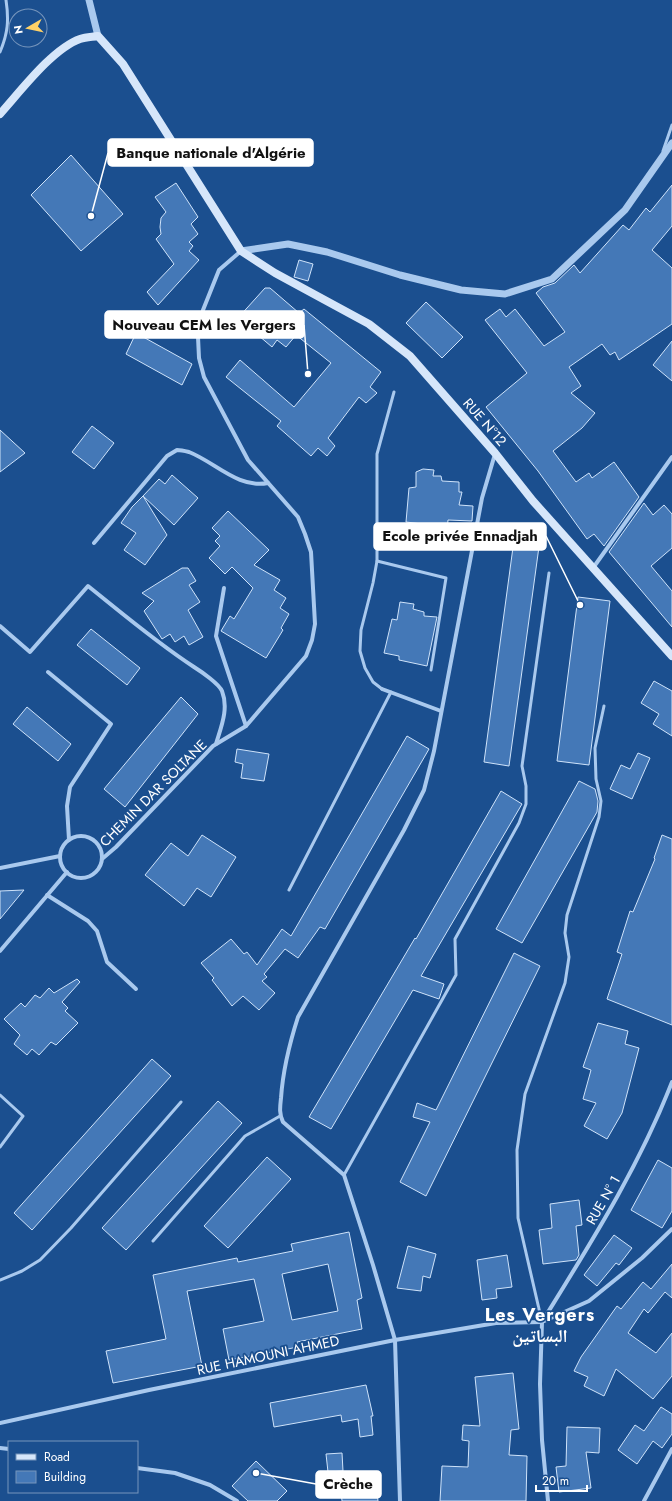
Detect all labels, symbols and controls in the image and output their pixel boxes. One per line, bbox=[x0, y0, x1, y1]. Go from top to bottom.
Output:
north arrow bbox=[8, 8, 48, 48]
text: N bbox=[10, 24, 27, 35]
callout: Banque nationale d'Algérie bbox=[108, 139, 313, 166]
text: Banque nationale d'Algérie bbox=[116, 142, 306, 164]
callout: Nouveau CEM les Vergers bbox=[105, 311, 304, 338]
text: Nouveau CEM les Vergers bbox=[112, 314, 296, 336]
street label: RUE N°12 bbox=[459, 394, 511, 450]
callout: Ecole privée Ennadjah bbox=[374, 523, 546, 550]
text: Ecole privée Ennadjah bbox=[382, 525, 538, 547]
street label: CHEMIN DAR SOLTANE bbox=[95, 735, 211, 851]
street label: RUE N° 1 bbox=[581, 1172, 625, 1228]
district label: Les Vergers البساتين bbox=[485, 1302, 595, 1349]
street label: RUE HAMOUNI AHMED bbox=[195, 1330, 341, 1380]
legend bbox=[8, 1441, 138, 1493]
text: Road bbox=[44, 1448, 70, 1466]
scale bar bbox=[536, 1467, 587, 1493]
text: Building bbox=[44, 1468, 86, 1486]
callout: Crèche bbox=[316, 1471, 381, 1498]
text: 20 m bbox=[542, 1472, 569, 1490]
text: Crèche bbox=[323, 1473, 373, 1495]

